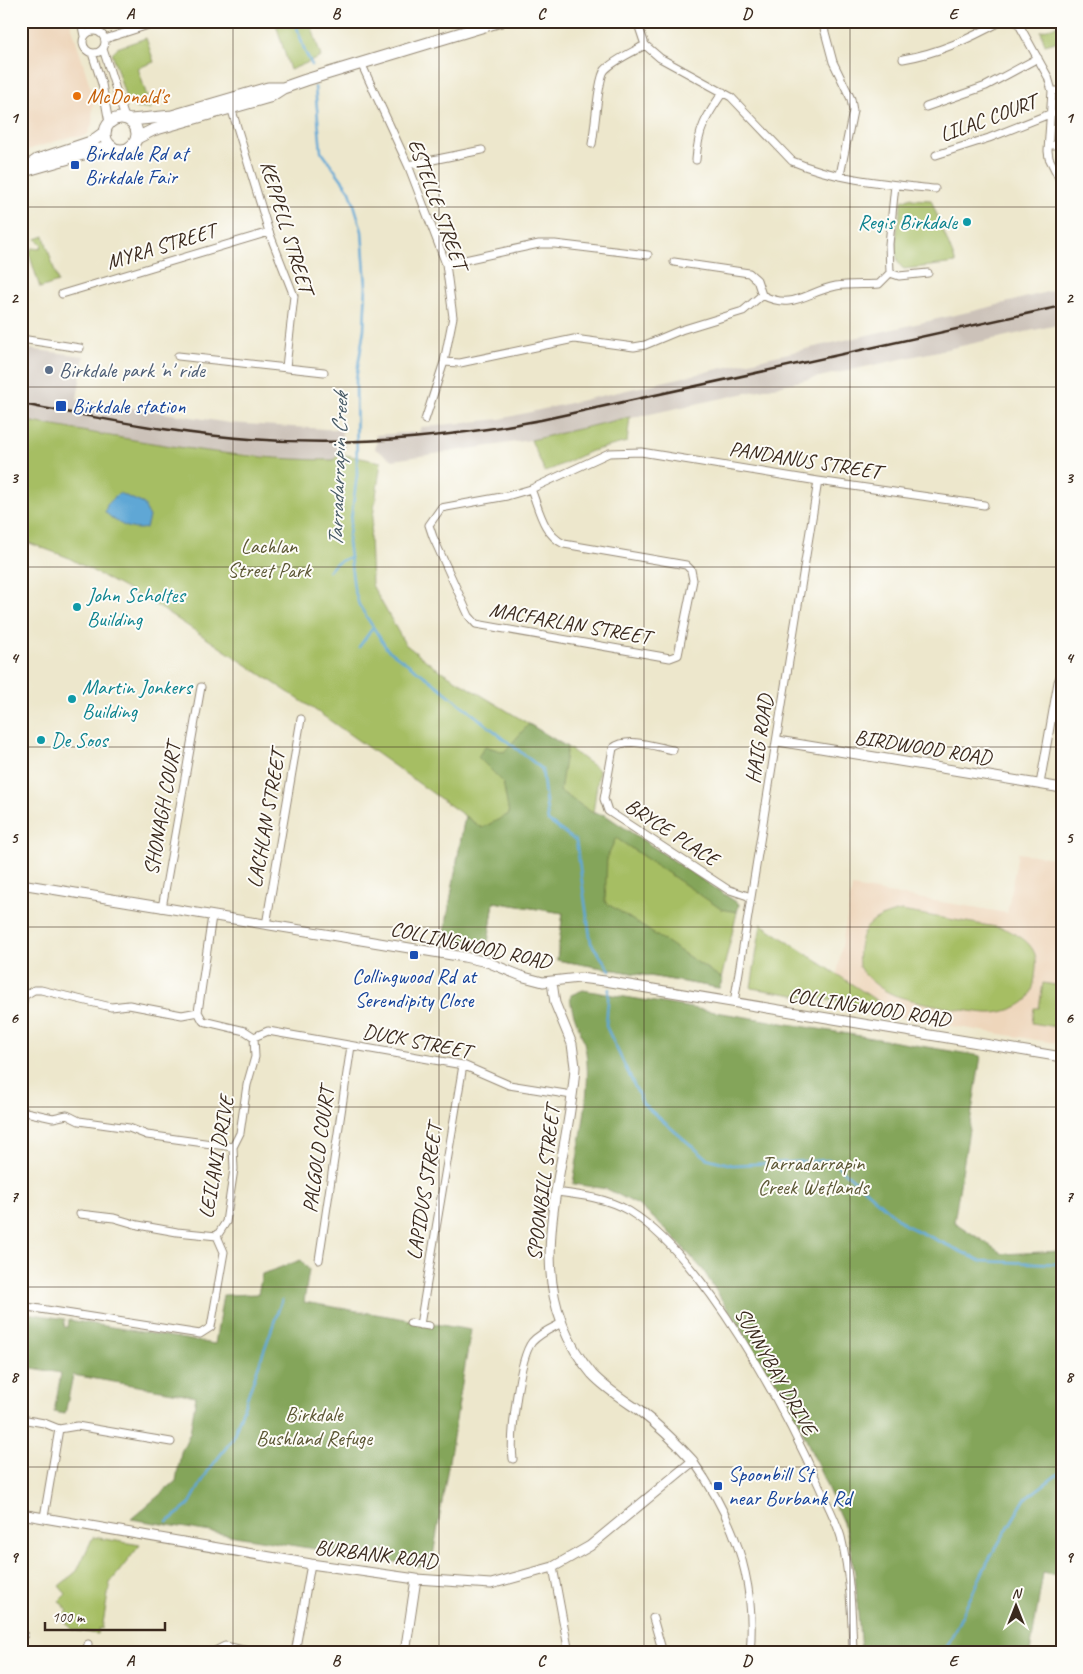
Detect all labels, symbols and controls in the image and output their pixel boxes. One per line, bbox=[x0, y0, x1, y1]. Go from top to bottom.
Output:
text: A bbox=[126, 4, 136, 24]
text: B bbox=[332, 4, 342, 24]
text: C bbox=[537, 4, 547, 24]
text: D bbox=[742, 4, 753, 24]
text: E bbox=[949, 4, 960, 24]
place label: McDonald's bbox=[87, 83, 170, 109]
street label: LILAC COURT bbox=[936, 87, 1045, 148]
marker: McDonald's bbox=[71, 90, 83, 102]
text: 1 bbox=[10, 108, 19, 128]
text: 1 bbox=[1065, 108, 1074, 128]
street label: ESTELLE STREET bbox=[402, 135, 475, 278]
place label: Birkdale Rd at Birkdale Fair bbox=[85, 140, 191, 190]
street label: KEPPELL STREET bbox=[255, 158, 321, 301]
marker: Birkdale Rd at Birkdale Fair bbox=[69, 159, 81, 171]
place label: Regis Birkdale bbox=[858, 209, 958, 235]
street label: MYRA STREET bbox=[103, 216, 223, 275]
marker: Regis Birkdale bbox=[961, 216, 973, 228]
text: 2 bbox=[10, 288, 19, 308]
text: 2 bbox=[1065, 288, 1074, 308]
place label: Birkdale park 'n' ride bbox=[59, 357, 206, 383]
marker: Birkdale park 'n' ride bbox=[43, 364, 55, 376]
water label: Tarradarrapin Creek bbox=[321, 389, 355, 547]
place label: Birkdale station bbox=[72, 393, 186, 419]
marker: Birkdale station bbox=[54, 399, 68, 413]
street label: PANDANUS STREET bbox=[727, 435, 888, 486]
text: 3 bbox=[10, 468, 19, 488]
text: 3 bbox=[1065, 468, 1074, 488]
park label: Lachlan Street Park bbox=[227, 533, 312, 583]
place label: John Scholtes Building bbox=[86, 582, 186, 632]
street label: MACFARLAN STREET bbox=[487, 596, 657, 651]
marker: John Scholtes Building bbox=[71, 601, 83, 613]
text: 4 bbox=[10, 648, 19, 668]
text: 4 bbox=[1065, 648, 1074, 668]
place label: Martin Jonkers Building bbox=[82, 674, 194, 724]
street label: HAIG ROAD bbox=[739, 691, 779, 785]
marker: Martin Jonkers Building bbox=[66, 693, 78, 705]
street label: BIRDWOOD ROAD bbox=[853, 723, 995, 771]
place label: De Soos bbox=[51, 727, 109, 753]
marker: De Soos bbox=[35, 734, 47, 746]
street label: SHONAGH COURT bbox=[138, 736, 187, 877]
street label: LACHLAN STREET bbox=[241, 743, 292, 890]
street label: BRYCE PLACE bbox=[620, 792, 726, 873]
text: 5 bbox=[11, 828, 20, 848]
text: 5 bbox=[1066, 828, 1075, 848]
street label: COLLINGWOOD ROAD bbox=[388, 915, 555, 975]
marker: Collingwood Rd at Serendipity Close bbox=[408, 949, 420, 961]
place label: Collingwood Rd at Serendipity Close bbox=[352, 963, 478, 1013]
street label: COLLINGWOOD ROAD bbox=[786, 981, 954, 1033]
text: 6 bbox=[10, 1008, 19, 1028]
text: 6 bbox=[1065, 1008, 1074, 1028]
street label: DUCK STREET bbox=[361, 1018, 478, 1065]
street label: PALGOLD COURT bbox=[296, 1080, 340, 1214]
street label: LEILANI DRIVE bbox=[192, 1091, 240, 1220]
street label: SPOONBILL STREET bbox=[521, 1100, 566, 1262]
street label: LAPIDUS STREET bbox=[400, 1117, 448, 1262]
park label: Tarradarrapin Creek Wetlands bbox=[758, 1150, 870, 1200]
text: 7 bbox=[10, 1187, 19, 1207]
text: 7 bbox=[1065, 1187, 1074, 1207]
street label: SUNNYBAY DRIVE bbox=[729, 1303, 824, 1442]
text: 8 bbox=[10, 1367, 19, 1387]
text: 8 bbox=[1065, 1367, 1074, 1387]
park label: Birkdale Bushland Refuge bbox=[256, 1401, 373, 1451]
place label: Spoonbill St near Burbank Rd bbox=[728, 1461, 855, 1511]
marker: Spoonbill St near Burbank Rd bbox=[712, 1480, 724, 1492]
street label: BURBANK ROAD bbox=[313, 1534, 441, 1575]
text: 9 bbox=[10, 1547, 19, 1567]
text: 9 bbox=[1065, 1547, 1074, 1567]
north arrow bbox=[990, 1582, 1040, 1632]
text: N bbox=[1012, 1585, 1023, 1602]
scale bar bbox=[45, 1599, 165, 1631]
text: 100 m bbox=[52, 1608, 86, 1627]
text: A bbox=[126, 1651, 136, 1671]
text: B bbox=[332, 1651, 342, 1671]
text: C bbox=[537, 1651, 547, 1671]
text: D bbox=[742, 1651, 753, 1671]
text: E bbox=[949, 1651, 960, 1671]

